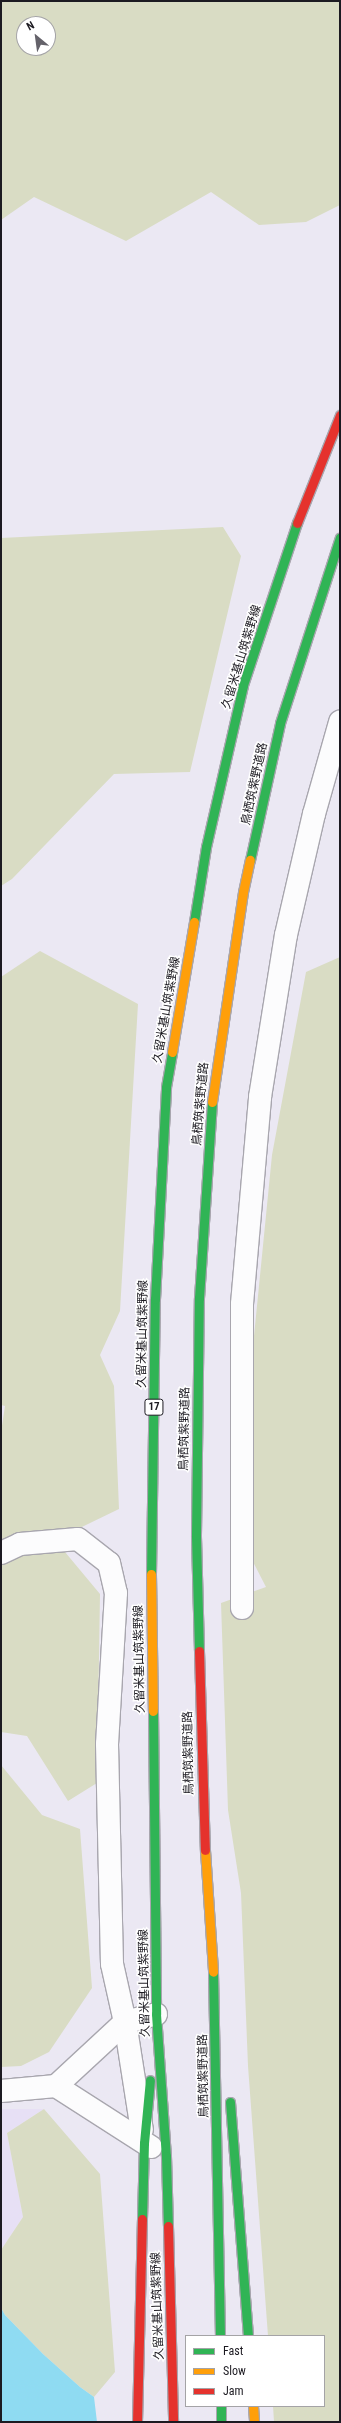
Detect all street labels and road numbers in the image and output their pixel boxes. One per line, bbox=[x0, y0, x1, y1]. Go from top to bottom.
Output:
street label: 久留米基山筑紫野線 bbox=[219, 603, 265, 711]
street label: 鳥栖筑紫野道路 bbox=[239, 741, 271, 827]
street label: 久留米基山筑紫野線 bbox=[151, 956, 183, 1064]
street label: 鳥栖筑紫野道路 bbox=[190, 1062, 212, 1146]
street label: 久留米基山筑紫野線 bbox=[135, 1280, 151, 1388]
street label: 鳥栖筑紫野道路 bbox=[177, 1387, 193, 1471]
road number: 17 bbox=[144, 1398, 164, 1416]
street label: 久留米基山筑紫野線 bbox=[132, 1605, 148, 1713]
street label: 鳥栖筑紫野道路 bbox=[181, 1711, 197, 1795]
street label: 久留米基山筑紫野線 bbox=[137, 1929, 153, 2037]
street label: 鳥栖筑紫野道路 bbox=[196, 2034, 212, 2118]
street label: 久留米基山筑紫野線 bbox=[149, 2252, 167, 2360]

